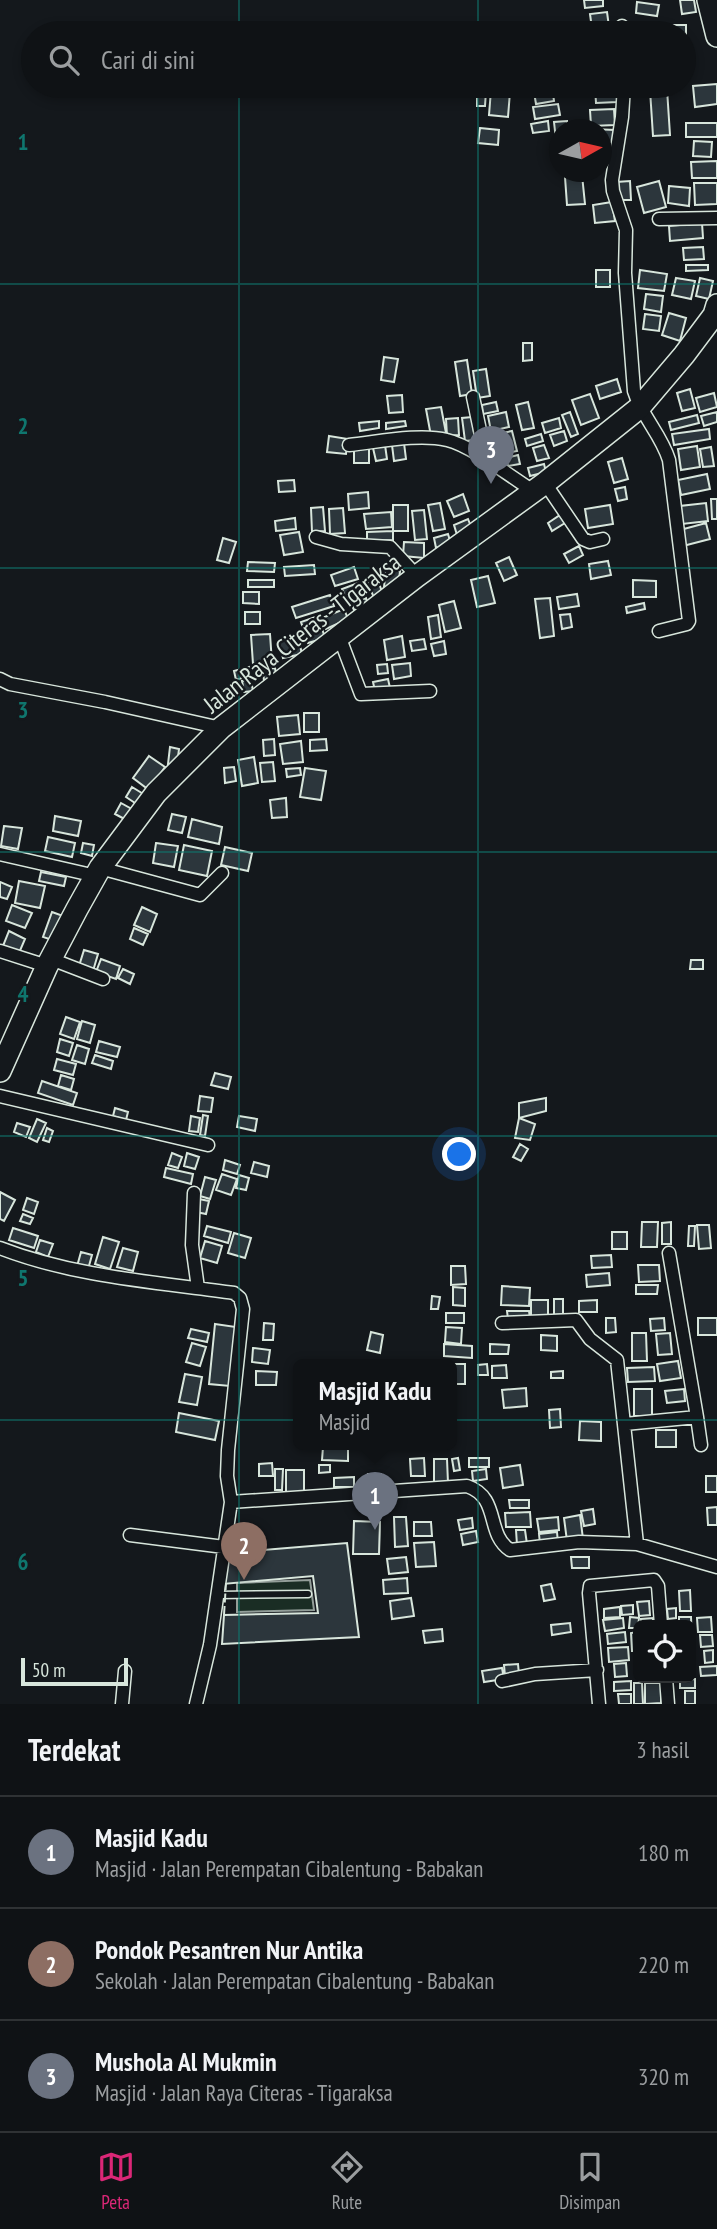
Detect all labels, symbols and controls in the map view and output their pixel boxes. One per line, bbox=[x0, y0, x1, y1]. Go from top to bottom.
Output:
search box bbox=[21, 21, 696, 98]
icon: search bbox=[45, 41, 83, 79]
text: Cari di sini bbox=[101, 43, 195, 76]
north arrow bbox=[549, 119, 612, 182]
text: 1 bbox=[18, 127, 29, 156]
text: 2 bbox=[18, 411, 29, 440]
pin: 3 bbox=[468, 426, 514, 484]
street label: Jalan Raya Citeras - Tigaraksa bbox=[196, 546, 407, 720]
text: 3 bbox=[18, 695, 29, 724]
text: 4 bbox=[18, 979, 29, 1008]
your location bbox=[442, 1137, 476, 1171]
text: 5 bbox=[18, 1263, 29, 1292]
popup bbox=[293, 1359, 457, 1450]
text: Masjid Kadu bbox=[319, 1374, 431, 1407]
text: Masjid bbox=[319, 1407, 370, 1436]
pin: 1 bbox=[352, 1472, 398, 1530]
pin: 2 bbox=[221, 1522, 267, 1580]
text: 6 bbox=[18, 1547, 29, 1576]
map controls bbox=[633, 1620, 696, 1683]
button: locate bbox=[633, 1620, 696, 1683]
scale bar bbox=[21, 1655, 128, 1687]
text: 50 m bbox=[32, 1658, 66, 1682]
text: Terdekat bbox=[28, 1730, 120, 1769]
text: 3 hasil bbox=[636, 1735, 689, 1764]
text: Masjid Kadu bbox=[95, 1821, 208, 1854]
text: 1 bbox=[46, 1838, 57, 1867]
text: 180 m bbox=[638, 1838, 689, 1867]
text: Masjid · Jalan Perempatan Cibalentung - Babakan bbox=[95, 1854, 483, 1883]
text: Pondok Pesantren Nur Antika bbox=[95, 1933, 363, 1966]
text: 2 bbox=[46, 1950, 57, 1979]
text: 220 m bbox=[638, 1950, 689, 1979]
text: Sekolah · Jalan Perempatan Cibalentung - Babakan bbox=[95, 1966, 494, 1995]
text: Mushola Al Mukmin bbox=[95, 2045, 277, 2078]
text: 3 bbox=[46, 2062, 57, 2091]
text: 320 m bbox=[638, 2062, 689, 2091]
text: Masjid · Jalan Raya Citeras - Tigaraksa bbox=[95, 2078, 393, 2107]
tab: Peta bbox=[97, 2148, 135, 2214]
tab: Rute bbox=[328, 2148, 366, 2214]
tab: Disimpan bbox=[559, 2148, 620, 2214]

